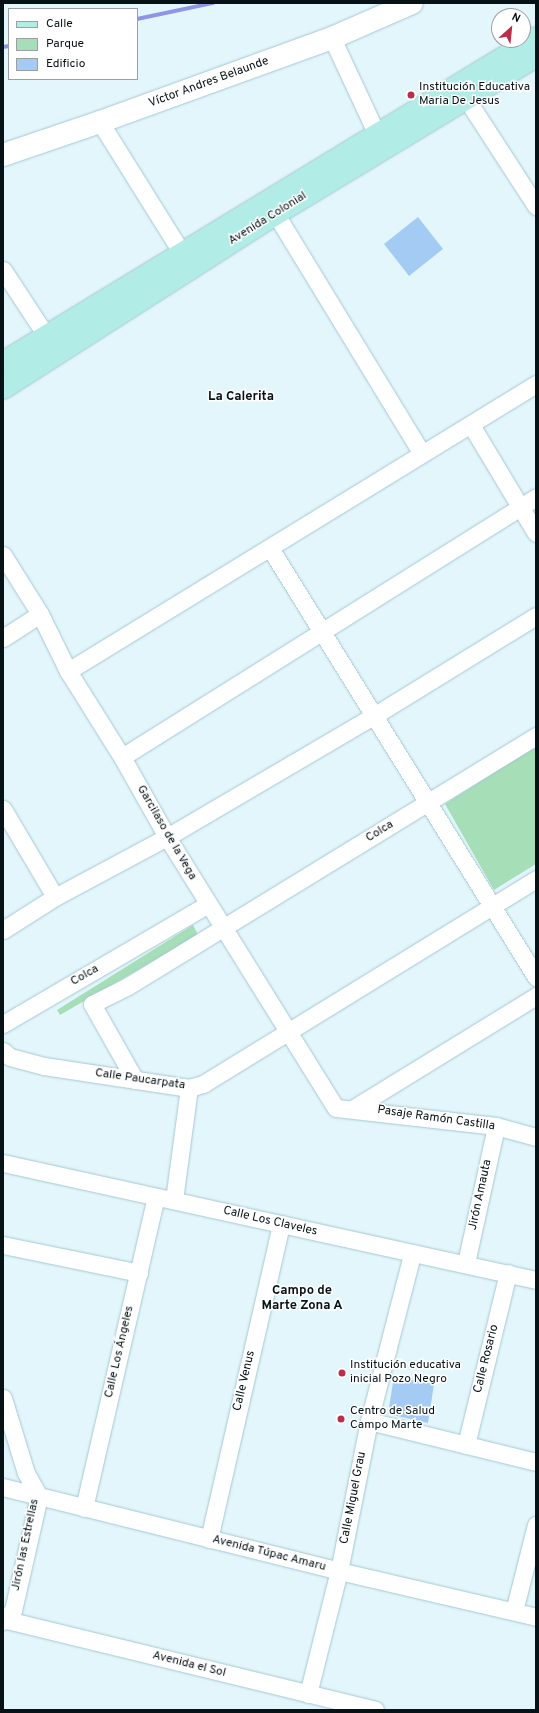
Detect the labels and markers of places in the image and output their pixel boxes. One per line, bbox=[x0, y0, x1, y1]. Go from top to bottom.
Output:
place label: Institución Educativa Maria De Jesus bbox=[419, 81, 530, 109]
marker: Institución Educativa Maria De Jesus bbox=[406, 90, 416, 100]
place label: Institución educativa inicial Pozo Negro bbox=[350, 1359, 461, 1387]
marker: Institución educativa inicial Pozo Negro bbox=[337, 1368, 347, 1378]
place label: Centro de Salud Campo Marte bbox=[350, 1405, 435, 1433]
marker: Centro de Salud Campo Marte bbox=[335, 1413, 347, 1425]

